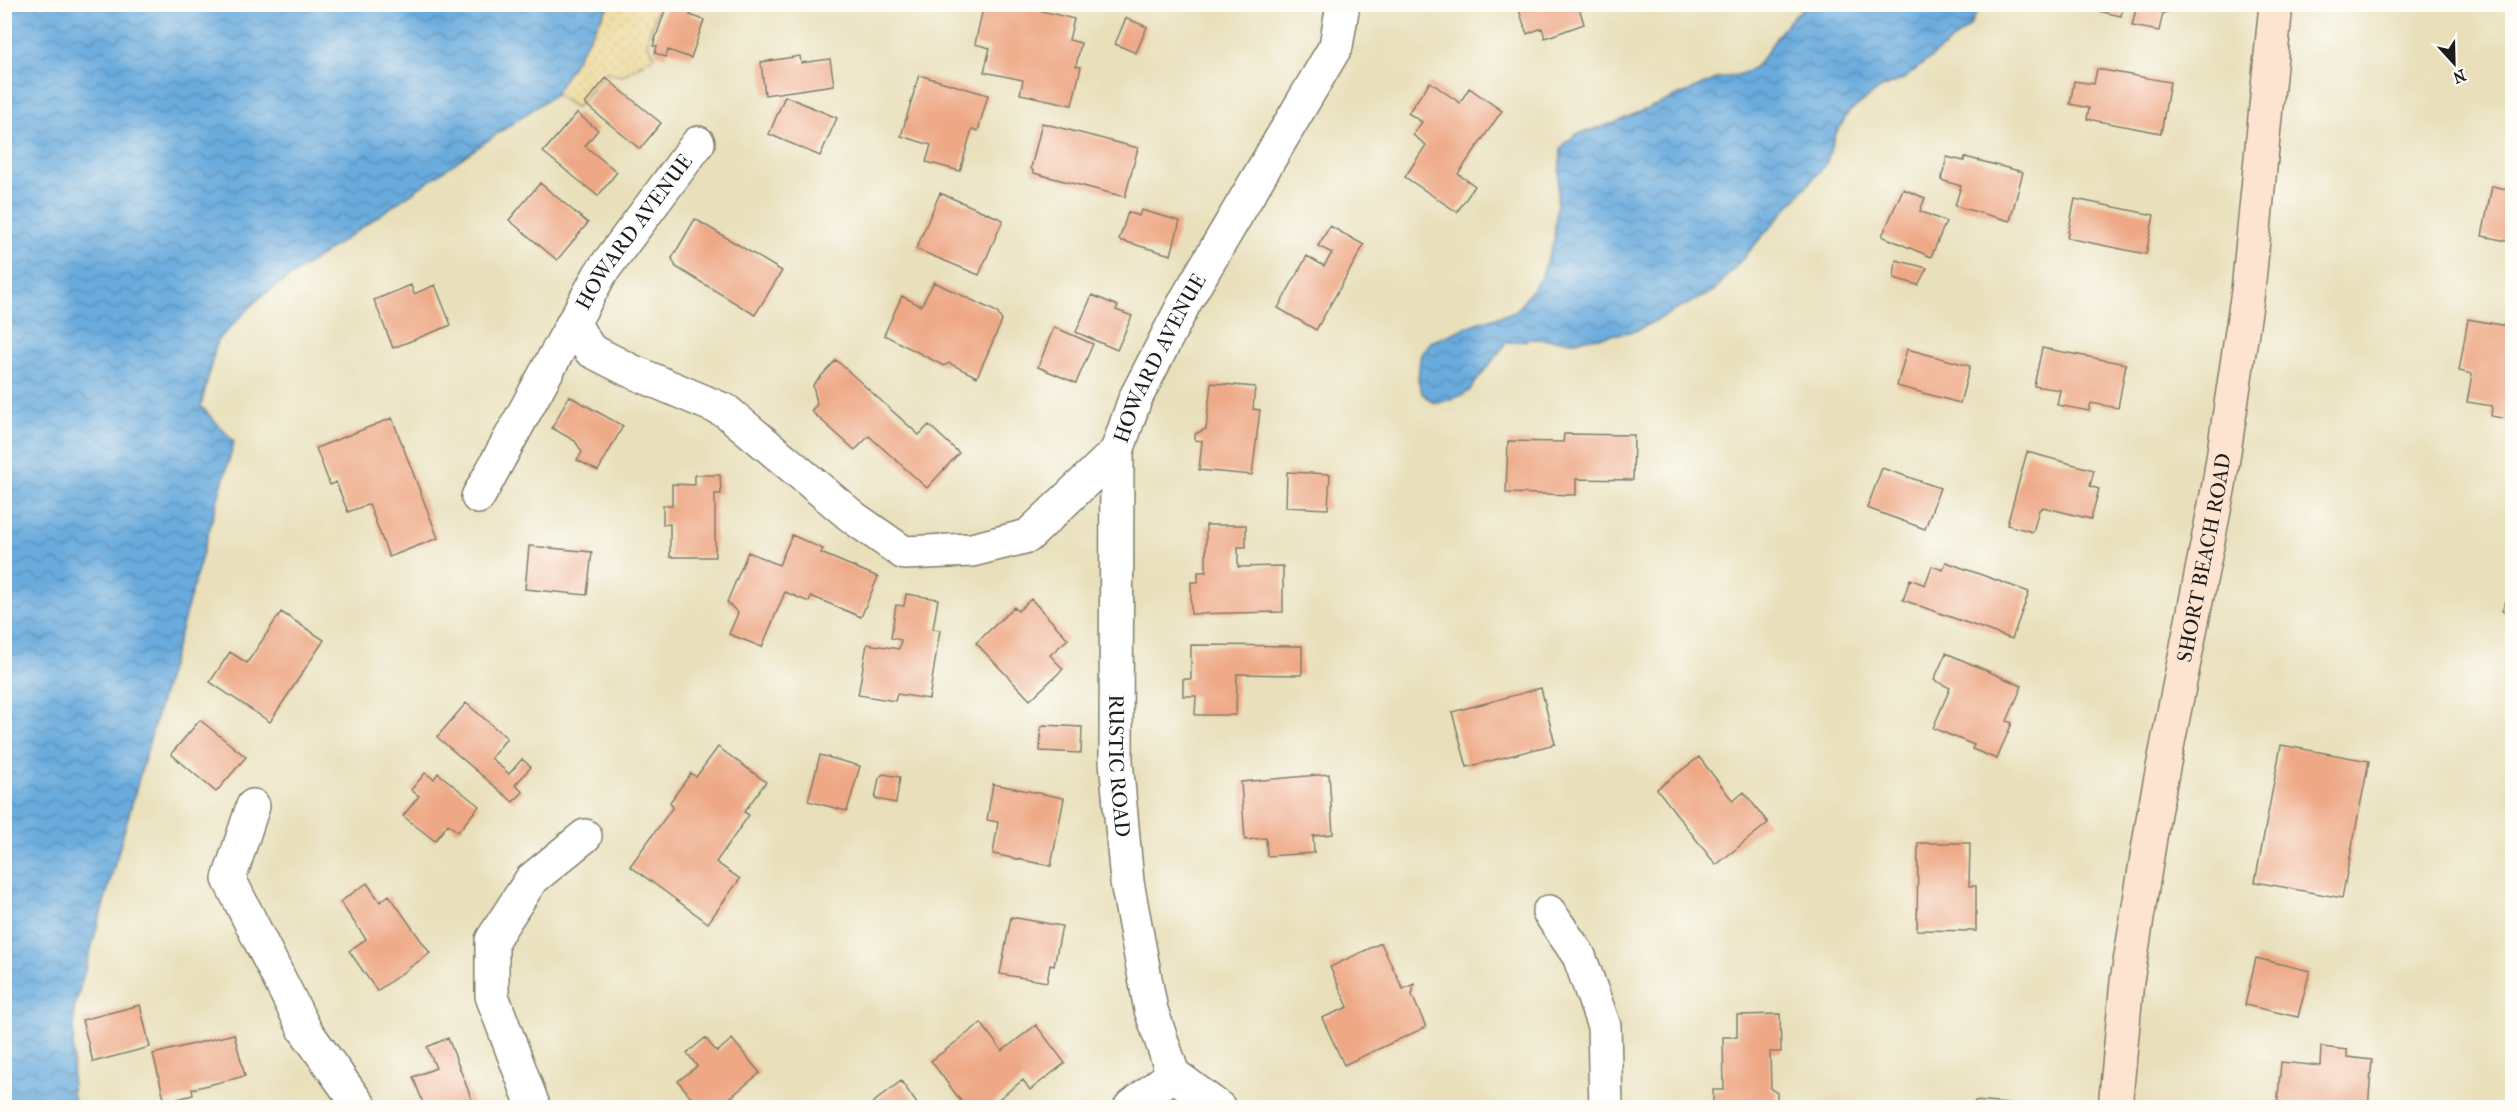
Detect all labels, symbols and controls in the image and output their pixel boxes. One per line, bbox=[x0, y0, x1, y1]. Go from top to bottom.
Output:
north arrow bbox=[2424, 33, 2484, 93]
text: N bbox=[2449, 65, 2469, 88]
street label: HOWARD AVENUE bbox=[571, 149, 697, 314]
street label: HOWARD AVENUE bbox=[1109, 269, 1211, 446]
street label: SHORT BEACH ROAD bbox=[2172, 452, 2236, 664]
street label: RUSTIC ROAD bbox=[1104, 694, 1135, 838]

